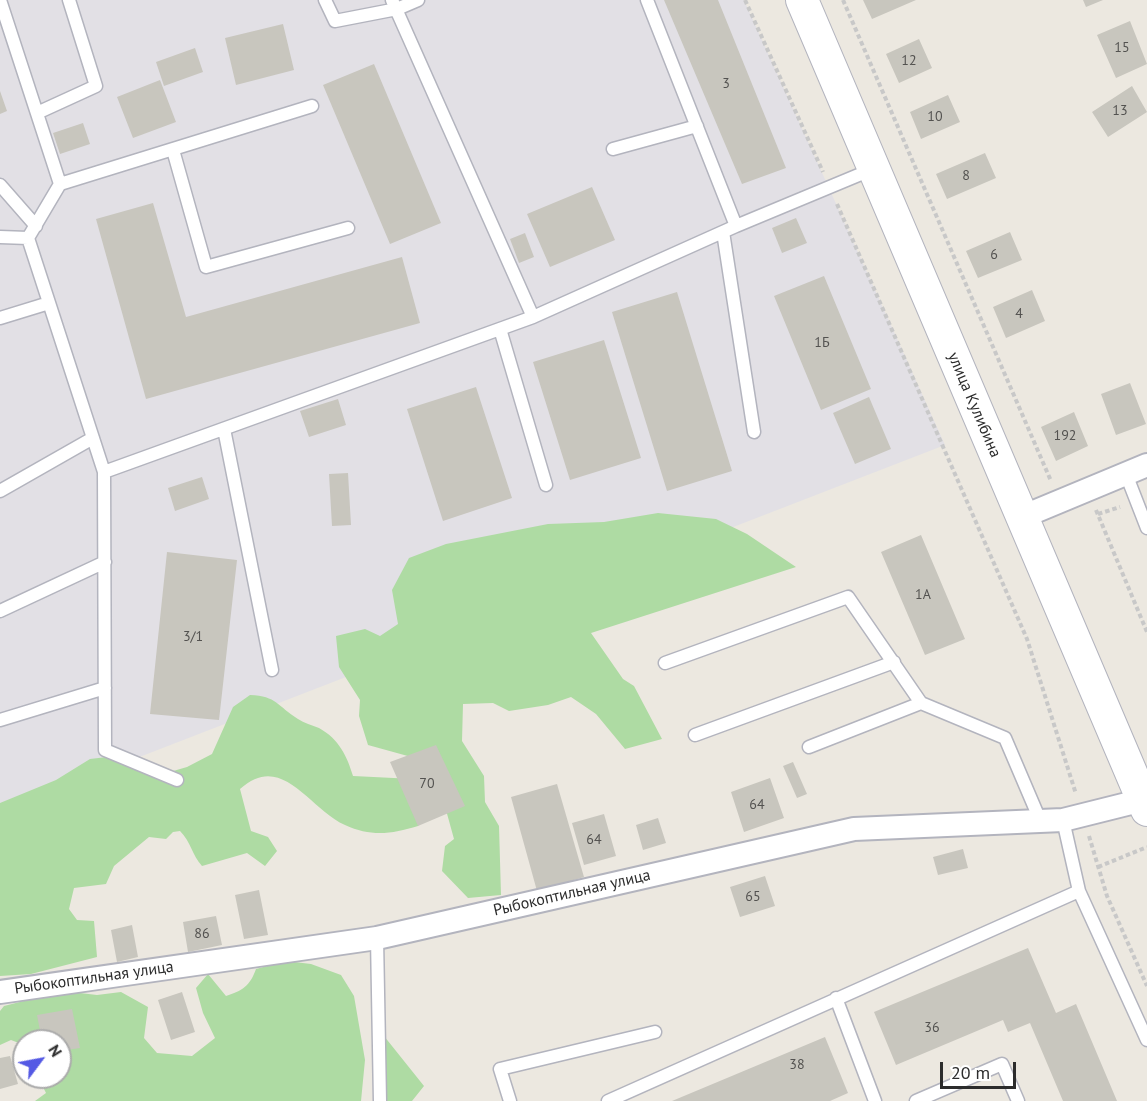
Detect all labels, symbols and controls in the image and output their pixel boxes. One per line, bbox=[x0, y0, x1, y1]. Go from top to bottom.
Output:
house number: 15 bbox=[1114, 40, 1130, 56]
house number: 12 bbox=[901, 53, 917, 69]
house number: 3 bbox=[722, 76, 730, 92]
house number: 13 bbox=[1112, 103, 1128, 119]
house number: 10 bbox=[927, 109, 943, 125]
house number: 8 bbox=[962, 168, 970, 184]
house number: 6 bbox=[990, 247, 998, 263]
house number: 4 bbox=[1015, 306, 1023, 322]
house number: 1Б bbox=[814, 335, 830, 351]
street label: улица Кулибина bbox=[943, 349, 1005, 461]
house number: 192 bbox=[1054, 428, 1076, 444]
house number: 1А bbox=[915, 587, 931, 603]
house number: 3/1 bbox=[183, 629, 203, 645]
house number: 70 bbox=[419, 776, 435, 792]
house number: 64 bbox=[749, 797, 765, 813]
house number: 64 bbox=[586, 832, 602, 848]
street label: Рыбокоптильная улица bbox=[492, 866, 652, 920]
house number: 65 bbox=[745, 889, 761, 905]
house number: 86 bbox=[194, 926, 210, 942]
street label: Рыбокоптильная улица bbox=[13, 957, 175, 999]
house number: 36 bbox=[924, 1020, 940, 1036]
north arrow bbox=[12, 1029, 72, 1089]
text: N bbox=[44, 1041, 67, 1060]
scale bar bbox=[943, 1050, 1020, 1088]
house number: 38 bbox=[789, 1057, 805, 1073]
text: 20 m bbox=[951, 1061, 990, 1084]

